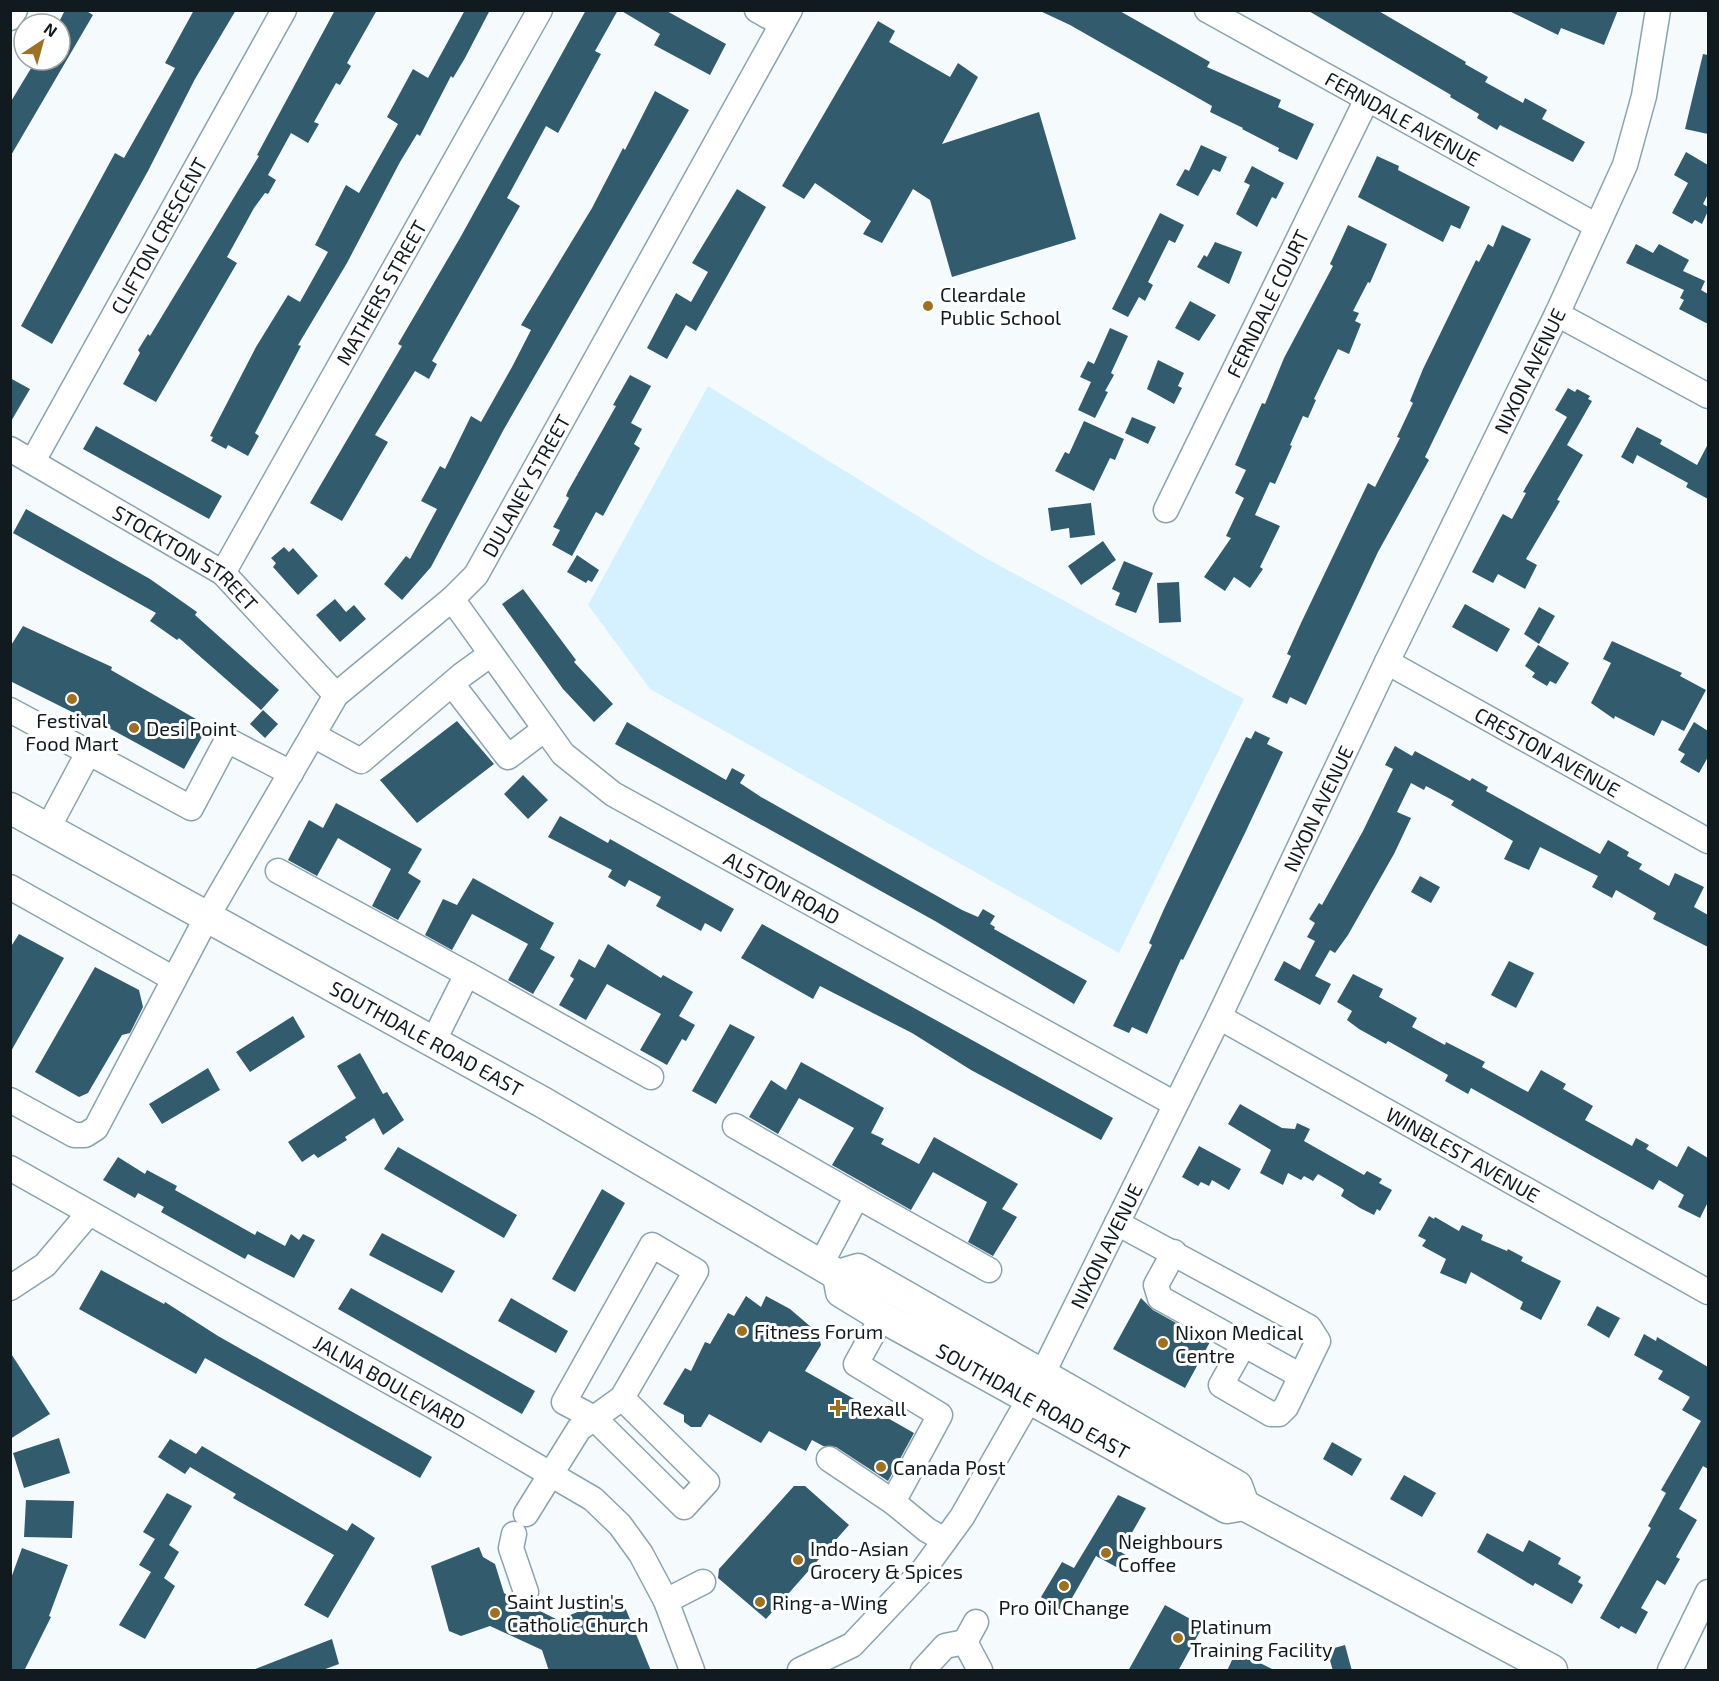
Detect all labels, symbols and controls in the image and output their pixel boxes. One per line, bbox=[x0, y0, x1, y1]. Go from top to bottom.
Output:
north arrow bbox=[12, 12, 72, 72]
text: N bbox=[41, 18, 61, 41]
street label: FERNDALE AVENUE bbox=[1321, 66, 1485, 171]
street label: CLIFTON CRESCENT bbox=[105, 153, 212, 318]
street label: MATHERS STREET bbox=[331, 215, 431, 369]
street label: FERNDALE COURT bbox=[1221, 225, 1314, 381]
place label: Cleardale Public School bbox=[940, 282, 1061, 329]
marker: Cleardale Public School bbox=[921, 299, 935, 313]
street label: NIXON AVENUE bbox=[1489, 304, 1570, 437]
street label: DULANEY STREET bbox=[477, 410, 575, 561]
street label: STOCKTON STREET bbox=[109, 500, 264, 615]
marker: Festival Food Mart bbox=[65, 692, 79, 706]
street label: CRESTON AVENUE bbox=[1471, 701, 1625, 802]
place label: Festival Food Mart bbox=[25, 708, 119, 755]
place label: Desi Point bbox=[146, 716, 237, 740]
marker: Desi Point bbox=[127, 721, 141, 735]
street label: NIXON AVENUE bbox=[1278, 742, 1358, 875]
street label: ALSTON ROAD bbox=[720, 846, 844, 929]
street label: SOUTHDALE ROAD EAST bbox=[326, 975, 528, 1101]
street label: WINBLEST AVENUE bbox=[1382, 1102, 1544, 1207]
street label: NIXON AVENUE bbox=[1065, 1179, 1147, 1312]
place label: Fitness Forum bbox=[754, 1319, 883, 1343]
place label: Nixon Medical Centre bbox=[1175, 1320, 1303, 1367]
marker: Fitness Forum bbox=[735, 1324, 749, 1338]
street label: JALNA BOULEVARD bbox=[310, 1330, 470, 1434]
marker: Nixon Medical Centre bbox=[1156, 1336, 1170, 1350]
street label: SOUTHDALE ROAD EAST bbox=[932, 1338, 1134, 1464]
place label: Rexall bbox=[850, 1396, 906, 1420]
marker: Rexall bbox=[831, 1401, 845, 1415]
place label: Canada Post bbox=[893, 1455, 1006, 1479]
marker: Canada Post bbox=[874, 1460, 888, 1474]
place label: Neighbours Coffee bbox=[1118, 1529, 1223, 1576]
place label: Indo-Asian Grocery & Spices bbox=[810, 1536, 963, 1583]
marker: Neighbours Coffee bbox=[1099, 1546, 1113, 1560]
marker: Indo-Asian Grocery & Spices bbox=[791, 1553, 805, 1567]
marker: Pro Oil Change bbox=[1057, 1579, 1071, 1593]
place label: Saint Justin's Catholic Church bbox=[507, 1589, 649, 1636]
place label: Ring-a-Wing bbox=[772, 1590, 888, 1614]
marker: Ring-a-Wing bbox=[753, 1595, 767, 1609]
place label: Pro Oil Change bbox=[998, 1595, 1130, 1619]
marker: Saint Justin's Catholic Church bbox=[488, 1606, 502, 1620]
place label: Platinum Training Facility bbox=[1190, 1614, 1333, 1661]
marker: Platinum Training Facility bbox=[1171, 1631, 1185, 1645]

